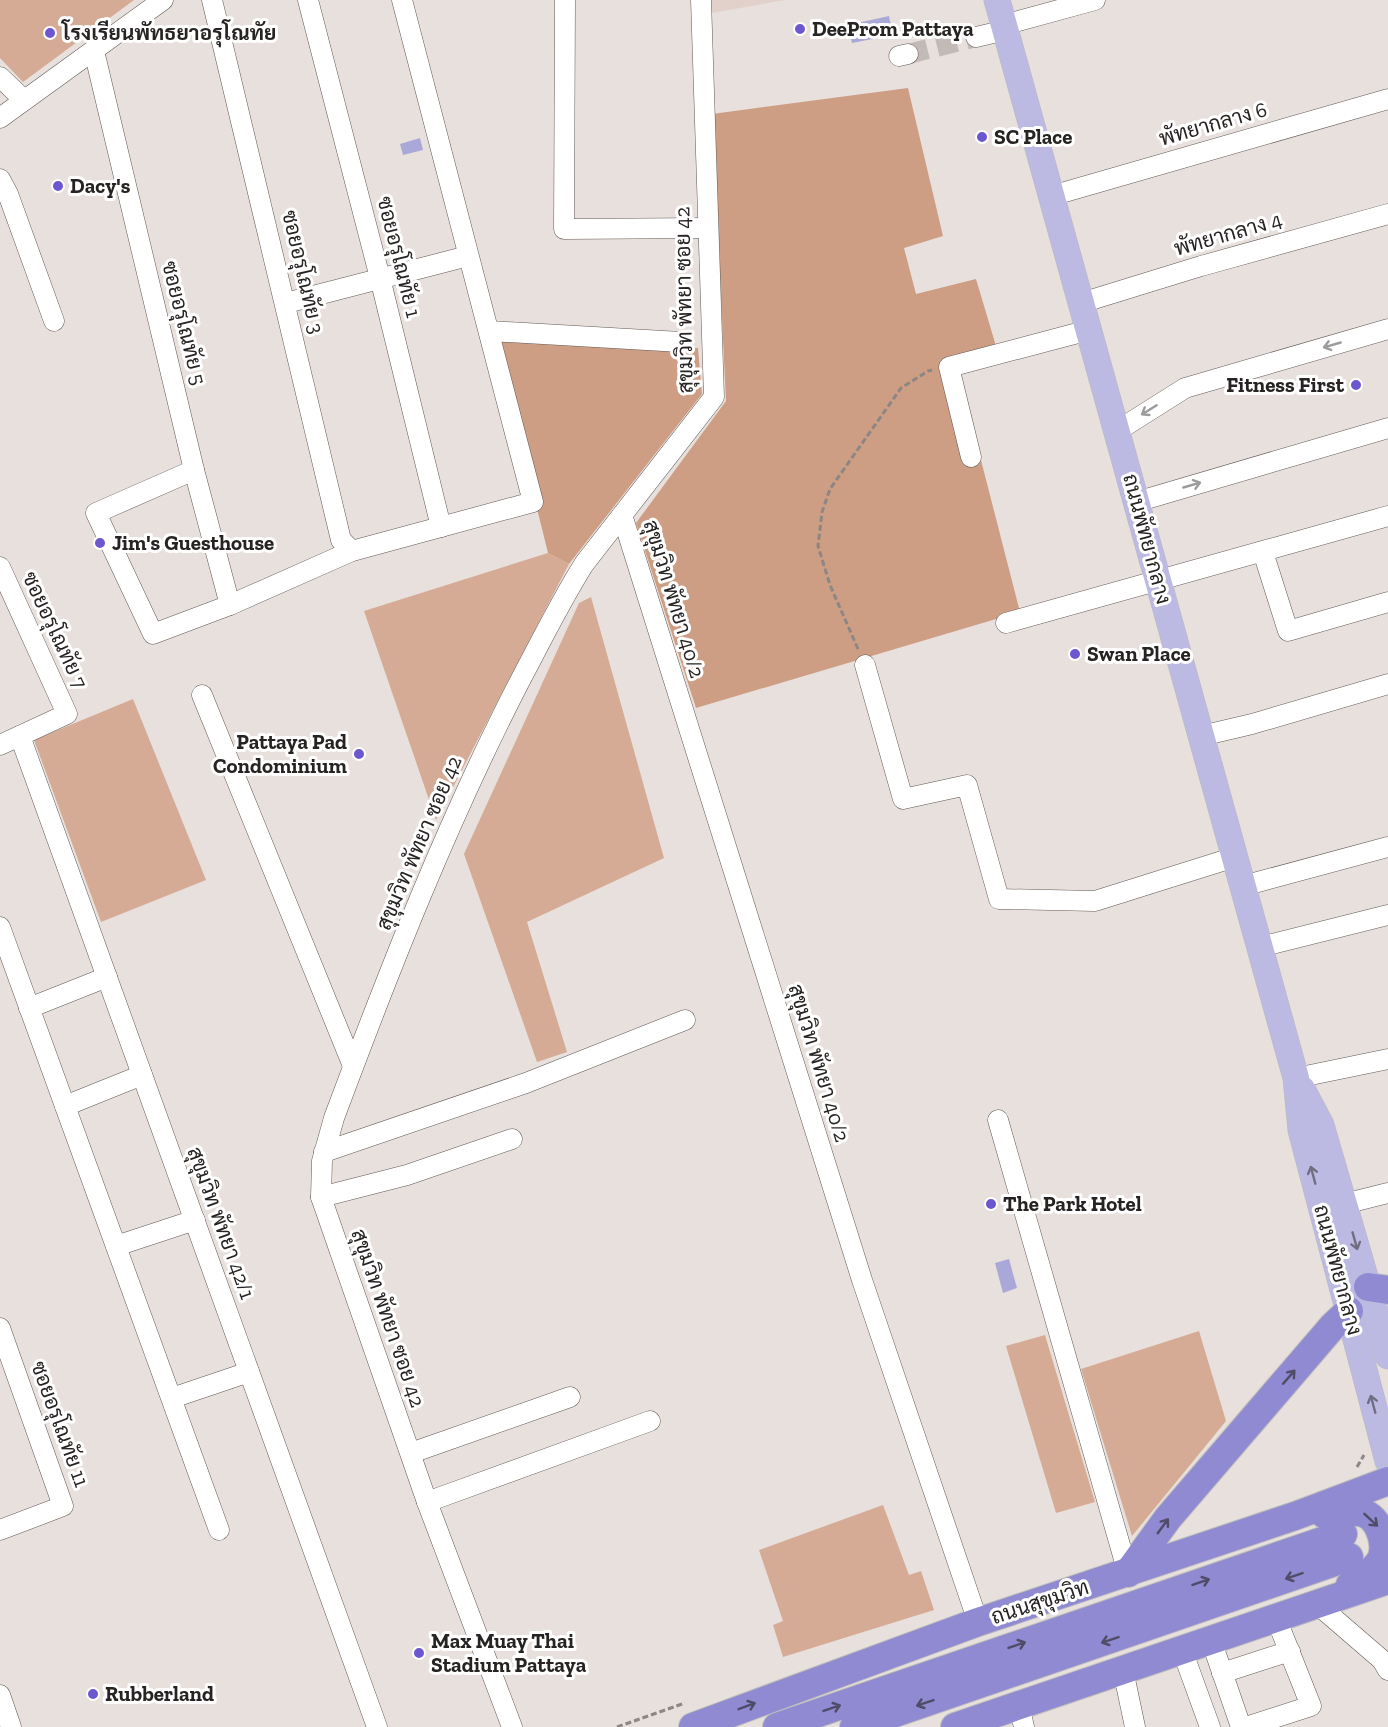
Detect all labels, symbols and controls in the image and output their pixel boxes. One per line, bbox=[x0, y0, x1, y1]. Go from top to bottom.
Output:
place label: DeeProm Pattaya bbox=[812, 16, 974, 41]
place label: โรงเรียนพัทธยาอรุโณทัย bbox=[60, 19, 276, 48]
marker: DeeProm Pattaya bbox=[793, 22, 807, 36]
marker: โรงเรียนพัทธยาอรุโณทัย bbox=[43, 26, 57, 40]
street label: พัทยากลาง 6 bbox=[1156, 96, 1270, 151]
place label: SC Place bbox=[994, 124, 1072, 149]
marker: SC Place bbox=[975, 130, 989, 144]
place label: Dacy's bbox=[70, 173, 131, 198]
marker: Dacy's bbox=[51, 179, 65, 193]
street label: ซอยอรุโณทัย 1 bbox=[370, 194, 427, 320]
street label: สุขุมวิท พัทยา ซอย 42 bbox=[669, 206, 700, 394]
street label: พัทยากลาง 4 bbox=[1171, 206, 1285, 261]
street label: ซอยอรุโณทัย 3 bbox=[275, 208, 330, 337]
street label: ซอยอรุโณทัย 5 bbox=[155, 258, 212, 388]
one-way arrow bbox=[1323, 340, 1342, 351]
place label: Fitness First bbox=[1226, 372, 1345, 397]
marker: Fitness First bbox=[1349, 378, 1363, 392]
one-way arrow bbox=[1141, 405, 1158, 417]
street label: ถนนพัทยากลาง bbox=[1118, 471, 1177, 607]
one-way arrow bbox=[1182, 479, 1201, 490]
street label: สุขุมวิท พัทยา 40/2 bbox=[637, 517, 710, 681]
place label: Jim's Guesthouse bbox=[112, 530, 274, 555]
marker: Jim's Guesthouse bbox=[93, 536, 107, 550]
street label: ซอยอรุโณทัย 7 bbox=[16, 568, 93, 693]
place label: Swan Place bbox=[1087, 641, 1191, 666]
marker: Swan Place bbox=[1068, 647, 1082, 661]
place label: Pattaya Pad Condominium bbox=[213, 729, 348, 778]
marker: Pattaya Pad Condominium bbox=[352, 747, 366, 761]
street label: สุขุมวิท พัทยา ซอย 42 bbox=[371, 752, 468, 935]
street label: สุขุมวิท พัทยา 40/2 bbox=[782, 981, 855, 1145]
street label: สุขุมวิท พัทยา 42/1 bbox=[180, 1143, 261, 1303]
one-way arrow bbox=[1306, 1166, 1318, 1185]
place label: The Park Hotel bbox=[1003, 1191, 1142, 1216]
marker: The Park Hotel bbox=[984, 1197, 998, 1211]
street label: ถนนพัทยากลาง bbox=[1309, 1202, 1368, 1338]
street label: สุขุมวิท พัทยา ซอย 42 bbox=[344, 1225, 431, 1411]
one-way arrow bbox=[1350, 1231, 1361, 1250]
street label: ซอยอรุโณทัย 11 bbox=[24, 1358, 95, 1491]
one-way arrow bbox=[1282, 1370, 1296, 1385]
one-way arrow bbox=[1367, 1395, 1378, 1414]
one-way arrow bbox=[1363, 1513, 1379, 1527]
one-way arrow bbox=[1156, 1518, 1169, 1534]
one-way arrow bbox=[1285, 1572, 1304, 1583]
street label: ถนนสุขุมวิท bbox=[988, 1574, 1092, 1631]
one-way arrow bbox=[1191, 1575, 1210, 1586]
place label: Max Muay Thai Stadium Pattaya bbox=[431, 1628, 587, 1677]
one-way arrow bbox=[1101, 1635, 1120, 1646]
one-way arrow bbox=[1007, 1639, 1026, 1650]
marker: Max Muay Thai Stadium Pattaya bbox=[412, 1646, 426, 1660]
place label: Rubberland bbox=[105, 1681, 214, 1706]
marker: Rubberland bbox=[86, 1687, 100, 1701]
one-way arrow bbox=[916, 1698, 935, 1709]
one-way arrow bbox=[738, 1700, 756, 1711]
one-way arrow bbox=[822, 1702, 841, 1713]

